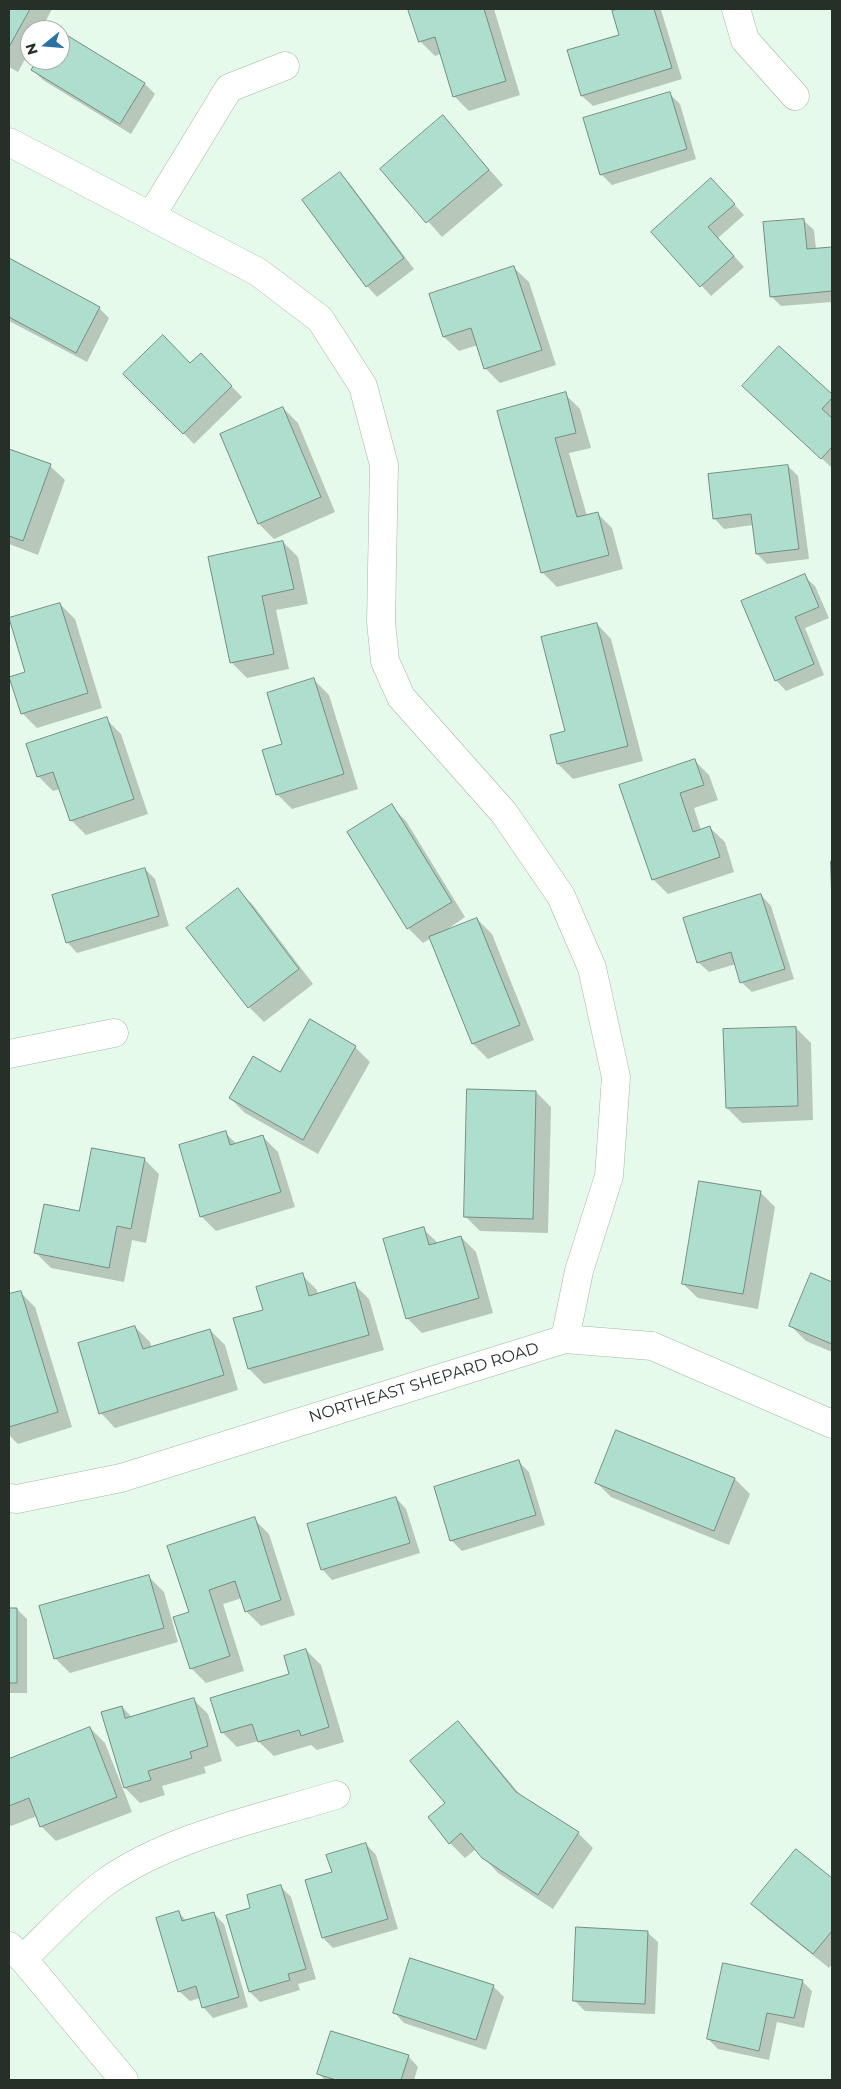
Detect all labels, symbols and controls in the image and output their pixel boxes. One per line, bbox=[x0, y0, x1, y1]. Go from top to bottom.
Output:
north arrow bbox=[20, 20, 70, 70]
text: N bbox=[21, 41, 42, 57]
street label: NORTHEAST SHEPARD ROAD bbox=[307, 1339, 541, 1427]

